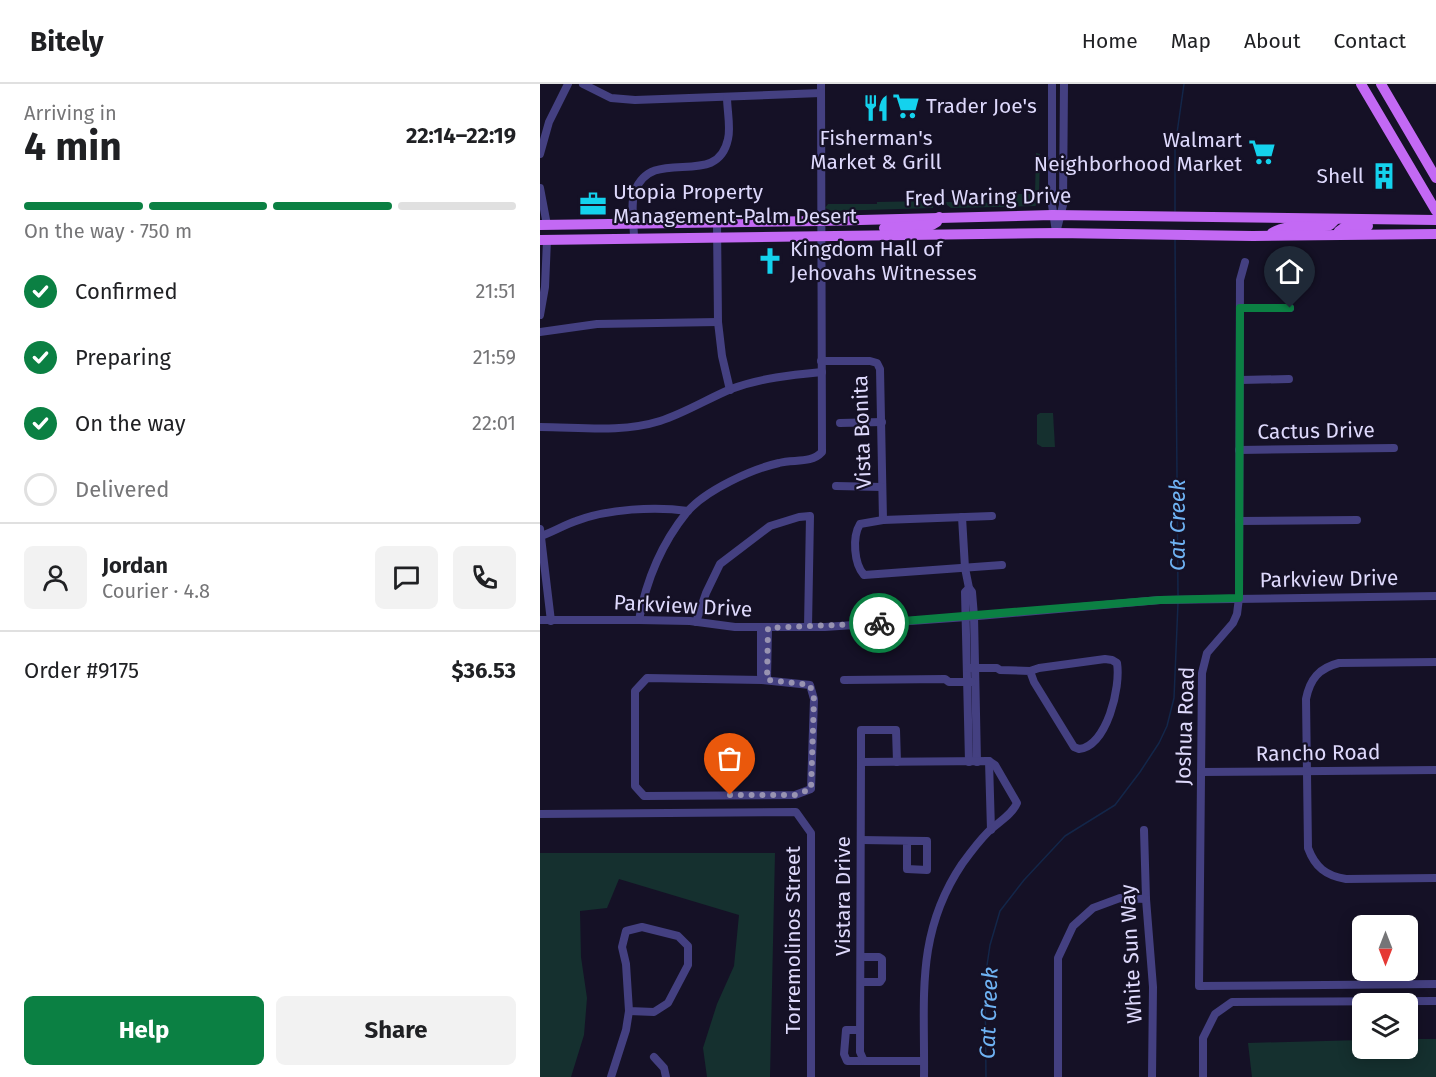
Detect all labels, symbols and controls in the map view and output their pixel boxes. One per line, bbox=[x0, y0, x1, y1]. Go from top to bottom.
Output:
text: Bitely bbox=[30, 25, 103, 58]
text: Home bbox=[1082, 28, 1138, 54]
text: Map bbox=[1171, 28, 1211, 54]
text: About bbox=[1244, 28, 1301, 54]
text: Contact bbox=[1334, 28, 1406, 54]
supermarket icon: Trader Joe's bbox=[891, 91, 921, 121]
restaurant icon: Fisherman's Market & Grill bbox=[861, 93, 891, 123]
place label: Trader Joe's bbox=[926, 93, 1037, 119]
text: Arriving in bbox=[24, 101, 117, 125]
text: 22:14–22:19 bbox=[406, 122, 516, 149]
text: 4 min bbox=[24, 124, 122, 170]
place label: Fisherman's Market & Grill bbox=[810, 125, 942, 175]
place label: Walmart Neighborhood Market bbox=[1034, 127, 1242, 177]
supermarket icon: Walmart Neighborhood Market bbox=[1247, 137, 1277, 167]
building icon: Shell bbox=[1369, 161, 1399, 191]
place label: Shell bbox=[1316, 163, 1364, 189]
place label: Utopia Property Management-Palm Desert bbox=[613, 179, 858, 229]
street label: Fred Waring Drive bbox=[904, 183, 1072, 211]
office icon: Utopia Property Management-Palm Desert bbox=[578, 189, 608, 219]
text: On the way · 750 m bbox=[24, 219, 192, 243]
place label: Kingdom Hall of Jehovahs Witnesses bbox=[790, 236, 977, 286]
church icon: Kingdom Hall of Jehovahs Witnesses bbox=[755, 246, 785, 276]
pin bbox=[1264, 246, 1315, 308]
icon: home bbox=[1273, 255, 1306, 288]
icon: check bbox=[24, 275, 57, 308]
text: Confirmed bbox=[75, 278, 178, 305]
text: 21:51 bbox=[475, 279, 516, 303]
icon: check bbox=[24, 341, 57, 374]
text: Preparing bbox=[75, 344, 171, 371]
text: 21:59 bbox=[473, 345, 516, 369]
street label: Vista Bonita bbox=[847, 375, 877, 489]
icon: check bbox=[24, 407, 57, 440]
text: On the way bbox=[75, 410, 186, 437]
text: 22:01 bbox=[472, 411, 516, 435]
street label: Cactus Drive bbox=[1257, 417, 1375, 445]
text: Delivered bbox=[75, 476, 170, 503]
water label: Cat Creek bbox=[1164, 479, 1191, 571]
button: person bbox=[24, 546, 87, 609]
button: chat bbox=[375, 546, 438, 609]
button: phone bbox=[453, 546, 516, 609]
text: Jordan bbox=[102, 552, 168, 579]
street label: Parkview Drive bbox=[1259, 565, 1399, 593]
text: Courier · 4.8 bbox=[102, 579, 210, 603]
street label: Parkview Drive bbox=[613, 589, 753, 623]
courier bbox=[849, 593, 909, 653]
icon: bike bbox=[863, 607, 896, 640]
text: Order #9175 bbox=[24, 657, 139, 684]
text: $36.53 bbox=[452, 657, 516, 684]
street label: Joshua Road bbox=[1170, 666, 1200, 786]
pin bbox=[704, 733, 755, 795]
street label: Rancho Road bbox=[1255, 739, 1381, 767]
icon: bag bbox=[713, 742, 746, 775]
street label: Vistara Drive bbox=[830, 836, 856, 956]
street label: Torremolinos Street bbox=[780, 845, 806, 1034]
street label: White Sun Way bbox=[1114, 883, 1148, 1024]
north arrow bbox=[1352, 915, 1418, 981]
map controls bbox=[1352, 915, 1418, 1059]
water label: Cat Creek bbox=[973, 967, 1004, 1059]
button: layers bbox=[1352, 993, 1418, 1059]
button: Help bbox=[24, 996, 264, 1065]
button: Share bbox=[276, 996, 516, 1065]

